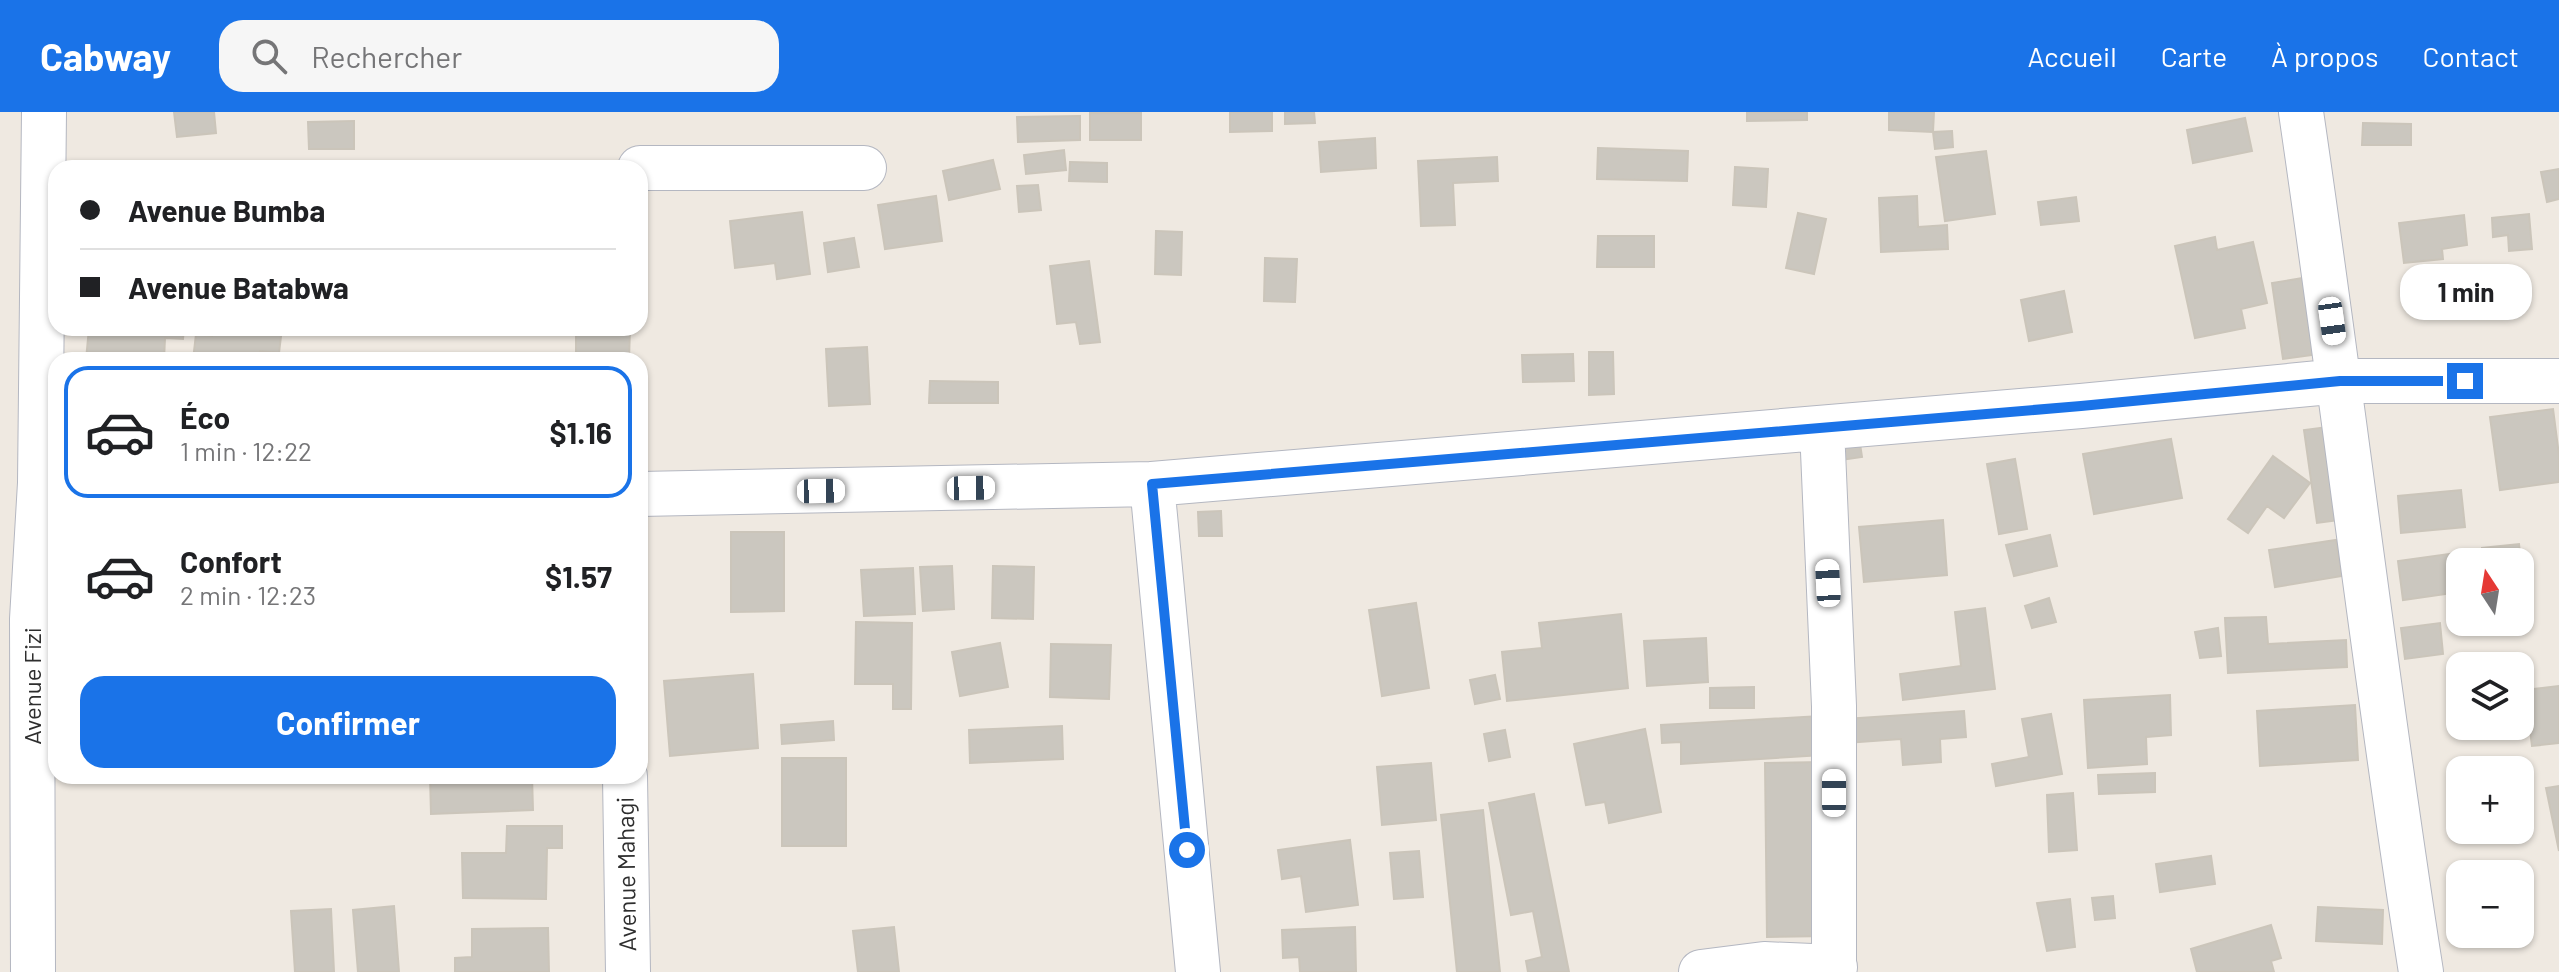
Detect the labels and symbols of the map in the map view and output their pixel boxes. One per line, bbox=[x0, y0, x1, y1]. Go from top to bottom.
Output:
callout: 1 min bbox=[2399, 265, 2531, 321]
car bbox=[2317, 296, 2347, 346]
route end bbox=[2447, 363, 2483, 399]
car bbox=[947, 476, 995, 500]
car bbox=[797, 479, 845, 503]
north arrow bbox=[2446, 548, 2534, 636]
car bbox=[1815, 558, 1841, 608]
street label: Avenue Fizi bbox=[17, 627, 46, 745]
car bbox=[1822, 769, 1846, 817]
street label: Avenue Mahagi bbox=[610, 796, 641, 952]
route start bbox=[1169, 832, 1205, 868]

